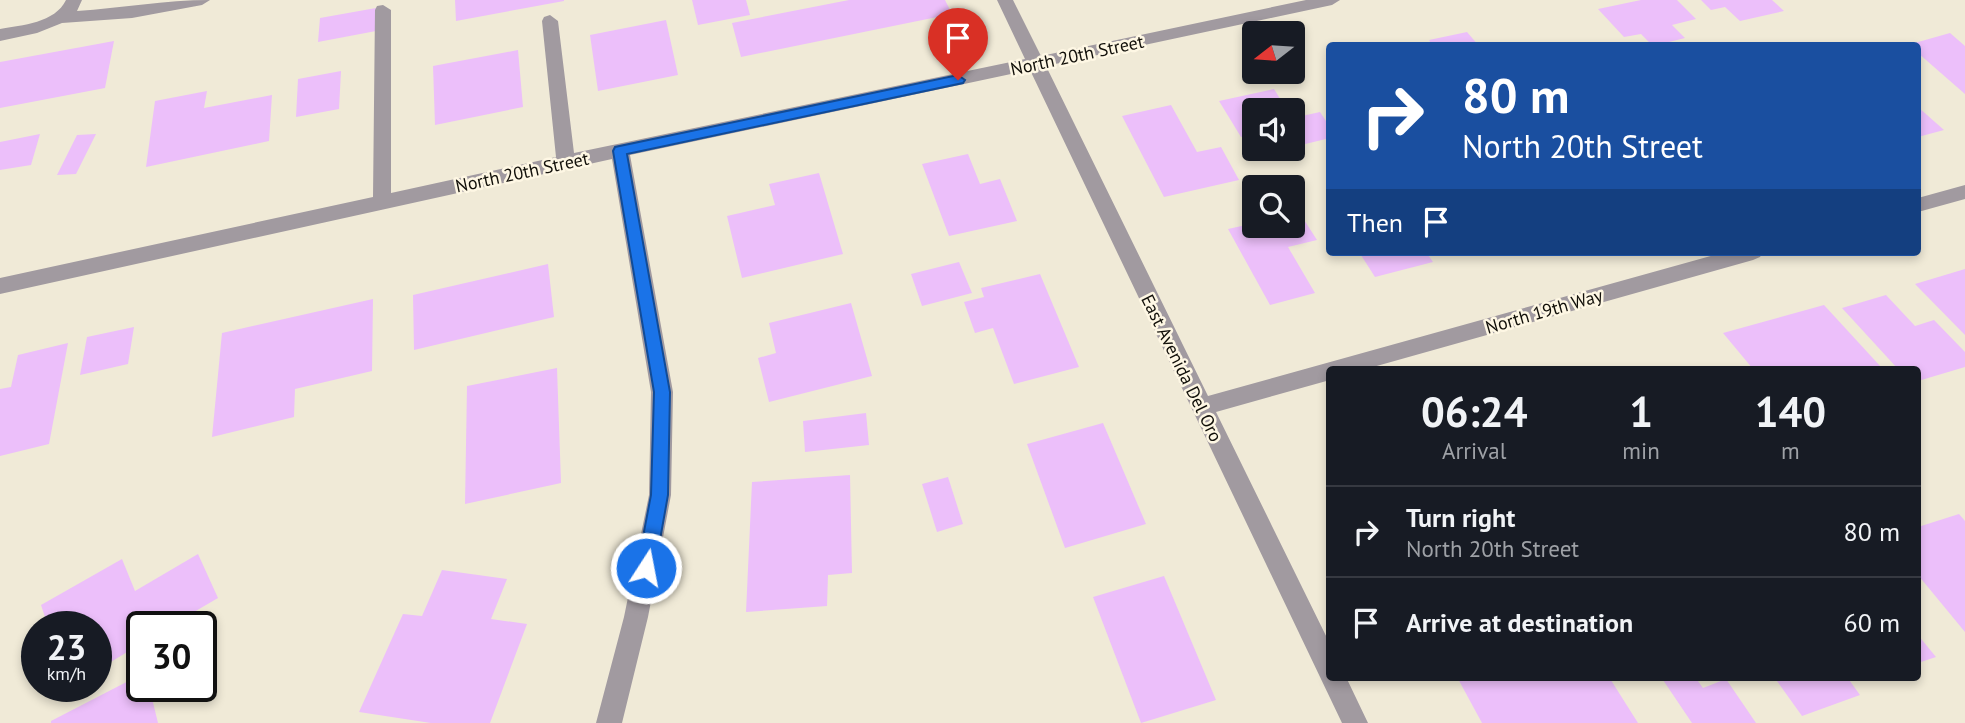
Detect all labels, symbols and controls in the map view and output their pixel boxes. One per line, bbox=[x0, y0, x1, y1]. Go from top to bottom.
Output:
pin bbox=[928, 8, 988, 80]
icon: arrive bbox=[939, 19, 977, 57]
north arrow bbox=[1242, 21, 1306, 84]
map controls bbox=[1242, 21, 1305, 238]
street label: North 20th Street bbox=[1008, 30, 1146, 80]
text: 80 m bbox=[1462, 63, 1569, 127]
icon: right bbox=[1347, 70, 1438, 161]
button: sound bbox=[1242, 98, 1305, 161]
text: North 20th Street bbox=[1462, 125, 1703, 167]
street label: North 20th Street bbox=[453, 147, 591, 197]
button: search bbox=[1242, 175, 1305, 238]
icon: arrive bbox=[1417, 203, 1455, 241]
text: Then bbox=[1347, 206, 1403, 239]
street label: North 19th Way bbox=[1483, 283, 1606, 339]
street label: East Avenida Del Oro bbox=[1136, 291, 1228, 445]
text: 06:24 bbox=[1421, 384, 1527, 439]
text: 1 bbox=[1629, 384, 1653, 439]
text: 140 bbox=[1755, 384, 1826, 439]
text: Arrival bbox=[1442, 436, 1506, 465]
text: min bbox=[1622, 436, 1660, 465]
text: m bbox=[1781, 436, 1800, 465]
text: Turn right bbox=[1406, 501, 1515, 534]
icon: right bbox=[1347, 513, 1385, 551]
text: 80 m bbox=[1844, 515, 1900, 548]
position arrow bbox=[609, 531, 683, 605]
text: North 20th Street bbox=[1406, 534, 1579, 563]
icon: arrive bbox=[1347, 604, 1385, 642]
text: Arrive at destination bbox=[1406, 606, 1633, 639]
text: 60 m bbox=[1844, 606, 1900, 639]
speed limit sign: 30 bbox=[126, 611, 217, 702]
text: 23 bbox=[47, 624, 86, 670]
text: km/h bbox=[47, 662, 86, 685]

